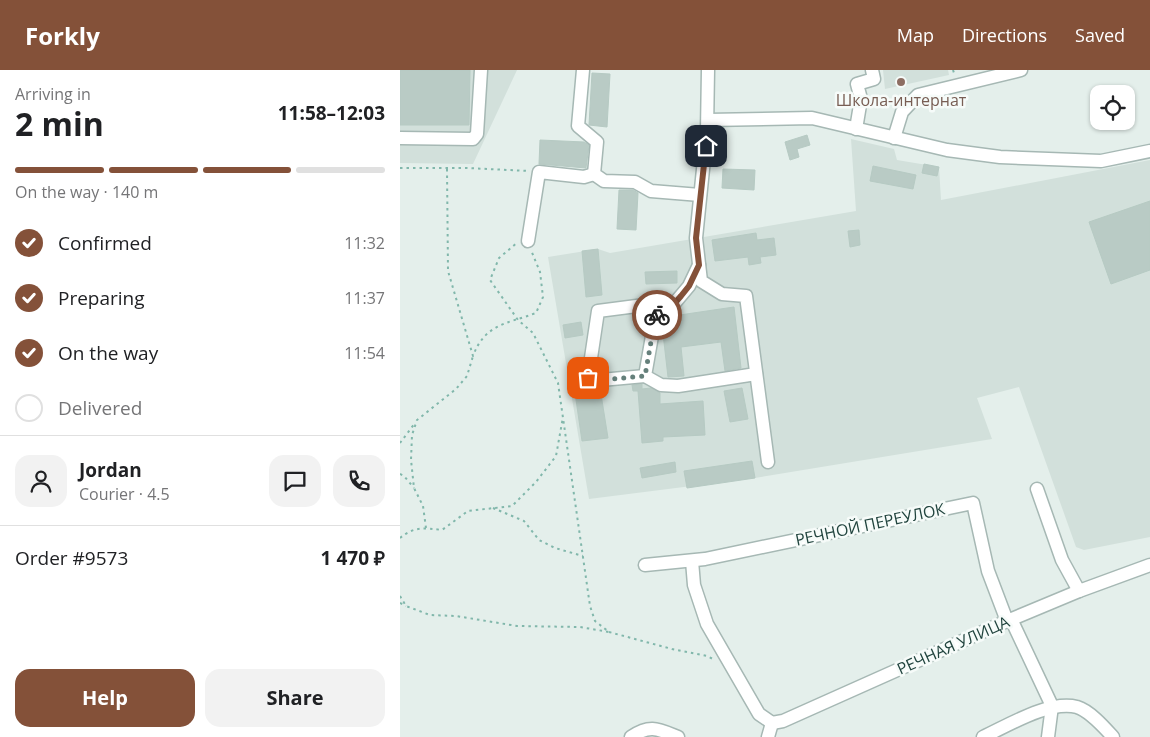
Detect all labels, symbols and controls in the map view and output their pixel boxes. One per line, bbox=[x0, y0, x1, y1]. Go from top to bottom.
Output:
text: Forkly bbox=[25, 19, 100, 52]
text: Map bbox=[897, 23, 934, 47]
text: Directions bbox=[962, 23, 1047, 47]
text: Saved bbox=[1075, 23, 1125, 47]
marker: Школа-интернат bbox=[895, 76, 907, 88]
text: Arriving in bbox=[15, 83, 91, 105]
map controls bbox=[1090, 85, 1135, 130]
button: locate bbox=[1090, 85, 1135, 130]
place label: Школа-интернат bbox=[836, 89, 967, 111]
text: 11:58–12:03 bbox=[278, 100, 385, 126]
text: 2 min bbox=[15, 102, 104, 145]
pin bbox=[685, 125, 727, 167]
icon: home bbox=[692, 132, 720, 160]
text: On the way · 140 m bbox=[15, 181, 158, 203]
icon: check bbox=[15, 229, 43, 257]
text: Confirmed bbox=[58, 230, 152, 256]
text: 11:32 bbox=[344, 232, 385, 254]
icon: check bbox=[15, 284, 43, 312]
text: Preparing bbox=[58, 285, 145, 311]
text: 11:37 bbox=[344, 287, 385, 309]
courier bbox=[632, 290, 682, 340]
icon: bike bbox=[643, 301, 671, 329]
icon: check bbox=[15, 339, 43, 367]
text: On the way bbox=[58, 340, 158, 366]
text: 11:54 bbox=[344, 342, 385, 364]
pin bbox=[567, 357, 609, 399]
icon: bag bbox=[574, 364, 602, 392]
text: Delivered bbox=[58, 395, 142, 421]
button: person bbox=[15, 455, 67, 507]
button: chat bbox=[269, 455, 321, 507]
button: phone bbox=[333, 455, 385, 507]
text: Jordan bbox=[79, 457, 142, 483]
text: Courier · 4.5 bbox=[79, 483, 170, 505]
street label: РЕЧНОЙ ПЕРЕУЛОК bbox=[793, 497, 947, 551]
text: Order #9573 bbox=[15, 545, 128, 571]
text: 1 470 ₽ bbox=[321, 545, 385, 571]
street label: РЕЧНАЯ УЛИЦА bbox=[893, 610, 1014, 680]
button: Help bbox=[15, 669, 195, 727]
button: Share bbox=[205, 669, 385, 727]

